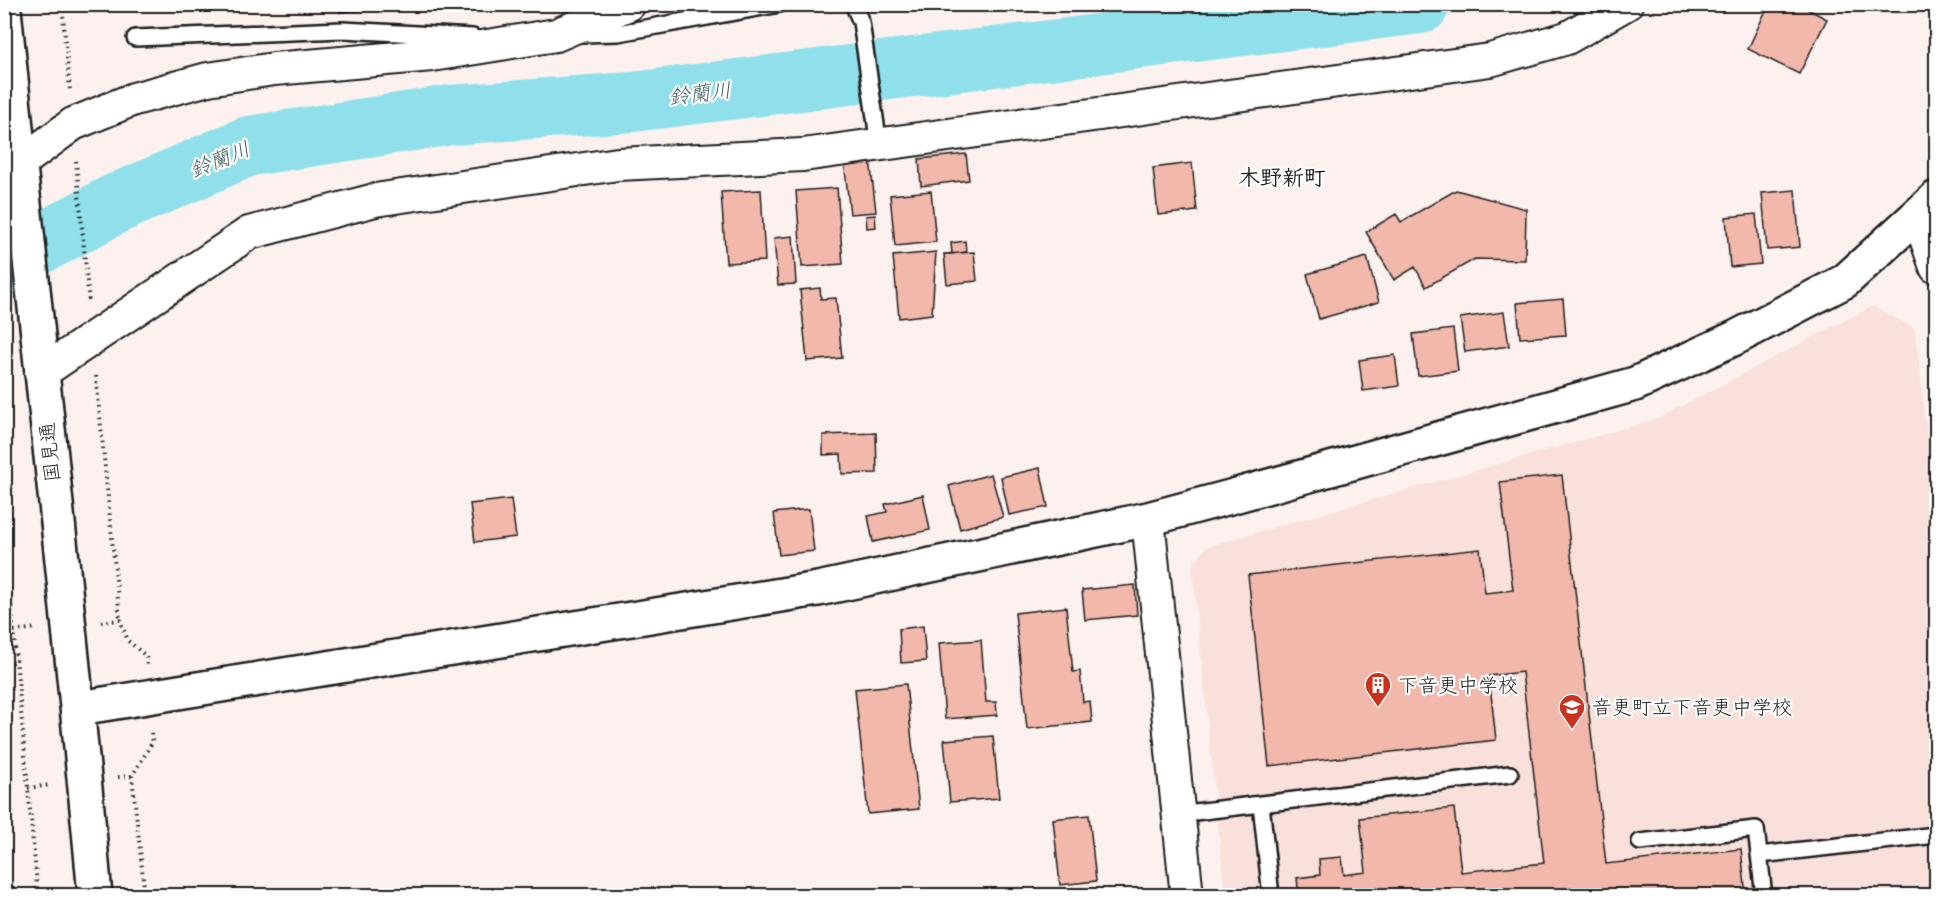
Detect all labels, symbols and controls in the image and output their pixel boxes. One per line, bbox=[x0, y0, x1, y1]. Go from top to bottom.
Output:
water label: 鈴蘭川 bbox=[667, 77, 733, 111]
water label: 鈴蘭川 bbox=[186, 136, 254, 184]
district label: 木野新町 bbox=[1238, 164, 1326, 192]
street label: 国見通 bbox=[34, 421, 66, 483]
building icon: 下音更中学校 bbox=[1363, 670, 1393, 708]
place label: 下音更中学校 bbox=[1398, 673, 1518, 698]
school or university icon: 音更町立下音更中学校 bbox=[1557, 692, 1587, 730]
place label: 音更町立下音更中学校 bbox=[1592, 695, 1792, 720]

